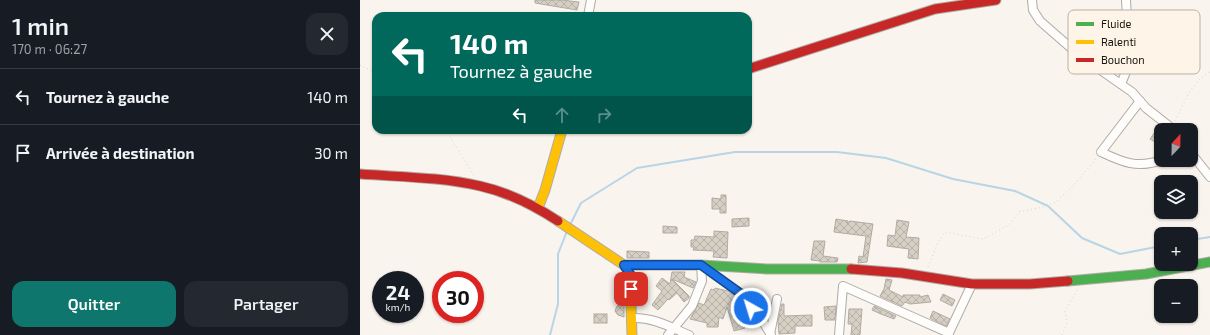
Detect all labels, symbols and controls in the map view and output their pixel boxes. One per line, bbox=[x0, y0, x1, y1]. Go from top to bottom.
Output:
legend bbox=[1068, 10, 1200, 74]
text: 1 min bbox=[12, 11, 69, 40]
button: close bbox=[306, 13, 348, 55]
text: Fluide bbox=[1101, 17, 1131, 30]
text: 140 m bbox=[450, 26, 528, 60]
icon: left bbox=[384, 28, 436, 80]
text: Ralenti bbox=[1101, 35, 1136, 48]
text: 170 m · 06:27 bbox=[12, 41, 87, 57]
text: Bouchon bbox=[1101, 53, 1145, 66]
text: Tournez à gauche bbox=[450, 60, 592, 82]
icon: left bbox=[12, 86, 34, 108]
text: Tournez à gauche bbox=[46, 88, 169, 106]
text: 140 m bbox=[307, 88, 348, 106]
icon: left bbox=[509, 104, 531, 126]
icon: ahead bbox=[551, 104, 573, 126]
icon: right bbox=[593, 104, 615, 126]
north arrow bbox=[1154, 123, 1198, 167]
map controls bbox=[1154, 123, 1198, 323]
icon: arrive bbox=[12, 142, 34, 164]
text: Arrivée à destination bbox=[46, 144, 194, 162]
text: 30 m bbox=[314, 144, 348, 162]
button: layers bbox=[1154, 175, 1198, 219]
button: + bbox=[1154, 227, 1198, 271]
speed limit sign: 30 bbox=[432, 271, 484, 323]
pin bbox=[614, 272, 648, 306]
icon: arrive bbox=[620, 278, 642, 300]
button: − bbox=[1154, 279, 1198, 323]
text: 24 bbox=[386, 280, 410, 304]
button: Quitter bbox=[12, 281, 176, 327]
button: Partager bbox=[184, 281, 348, 327]
position arrow bbox=[730, 287, 772, 329]
text: km/h bbox=[386, 301, 410, 313]

